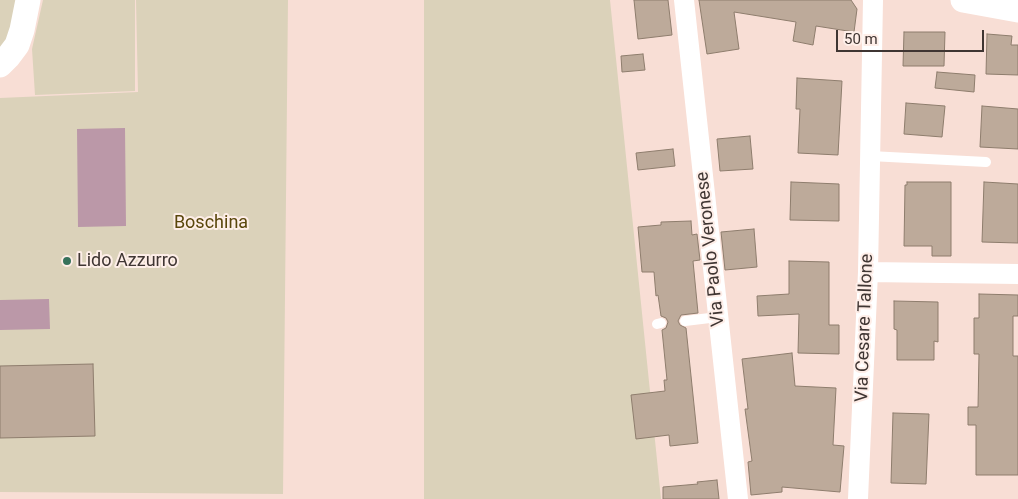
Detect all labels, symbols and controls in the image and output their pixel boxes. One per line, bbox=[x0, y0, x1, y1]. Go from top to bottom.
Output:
scale bar bbox=[838, 20, 986, 52]
text: 50 m bbox=[844, 30, 878, 48]
street label: Via Paolo Veronese bbox=[692, 170, 730, 328]
park label: Boschina bbox=[174, 212, 248, 234]
place label: Lido Azzurro bbox=[77, 250, 178, 272]
street label: Via Cesare Tallone bbox=[852, 253, 878, 403]
marker: Lido Azzurro bbox=[61, 255, 73, 267]

